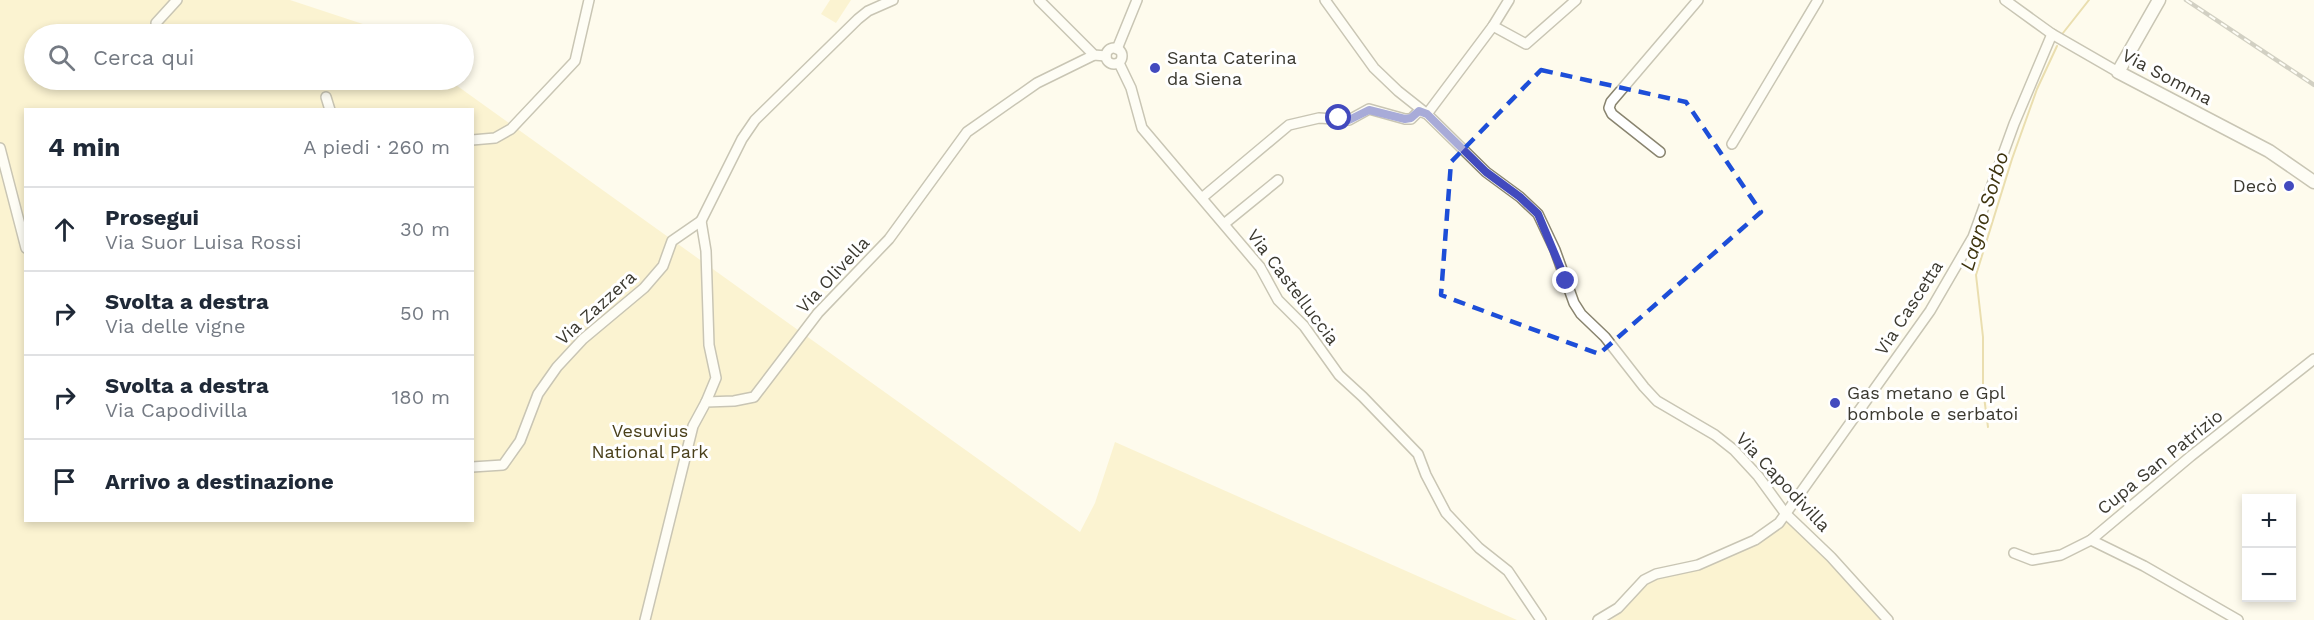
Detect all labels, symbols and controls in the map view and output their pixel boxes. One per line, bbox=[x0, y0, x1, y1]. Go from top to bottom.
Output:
search box bbox=[24, 24, 474, 90]
icon: search bbox=[45, 41, 78, 74]
street label: Via Somma bbox=[2119, 44, 2216, 109]
text: Cerca qui bbox=[93, 45, 194, 70]
place label: Santa Caterina da Siena bbox=[1167, 47, 1297, 89]
marker: Santa Caterina da Siena bbox=[1148, 61, 1162, 75]
route start bbox=[1325, 104, 1351, 130]
text: 4 min bbox=[48, 132, 120, 162]
text: A piedi · 260 m bbox=[303, 135, 450, 159]
water label: Lagno Sorbo bbox=[1955, 149, 2013, 273]
place label: Decò bbox=[2233, 175, 2277, 196]
marker: Decò bbox=[2282, 179, 2296, 193]
text: Prosegui bbox=[105, 205, 199, 230]
icon: ahead bbox=[48, 213, 81, 246]
text: 30 m bbox=[400, 217, 450, 241]
street label: Via Castelluccia bbox=[1243, 225, 1344, 349]
text: Via Suor Luisa Rossi bbox=[105, 230, 302, 254]
street label: Via Olivella bbox=[792, 232, 873, 317]
street label: Via Cascetta bbox=[1870, 256, 1947, 359]
street label: Via Zazzera bbox=[551, 266, 640, 349]
route end bbox=[1552, 267, 1578, 293]
text: Svolta a destra bbox=[105, 289, 269, 314]
icon: right bbox=[48, 297, 81, 330]
text: 50 m bbox=[400, 301, 450, 325]
text: Via delle vigne bbox=[105, 314, 245, 338]
text: Svolta a destra bbox=[105, 373, 269, 398]
icon: right bbox=[48, 381, 81, 414]
place label: Gas metano e Gpl bombole e serbatoi bbox=[1847, 382, 2018, 424]
text: 180 m bbox=[392, 385, 450, 409]
marker: Gas metano e Gpl bombole e serbatoi bbox=[1828, 396, 1842, 410]
text: Via Capodivilla bbox=[105, 398, 248, 422]
street label: Cupa San Patrizio bbox=[2093, 405, 2227, 519]
park label: Vesuvius National Park bbox=[591, 420, 709, 462]
street label: Via Capodivilla bbox=[1732, 428, 1835, 536]
icon: arrive bbox=[48, 465, 81, 498]
text: Arrivo a destinazione bbox=[105, 469, 334, 494]
map controls bbox=[2242, 494, 2296, 602]
button: + bbox=[2242, 494, 2296, 548]
button: − bbox=[2242, 548, 2296, 602]

